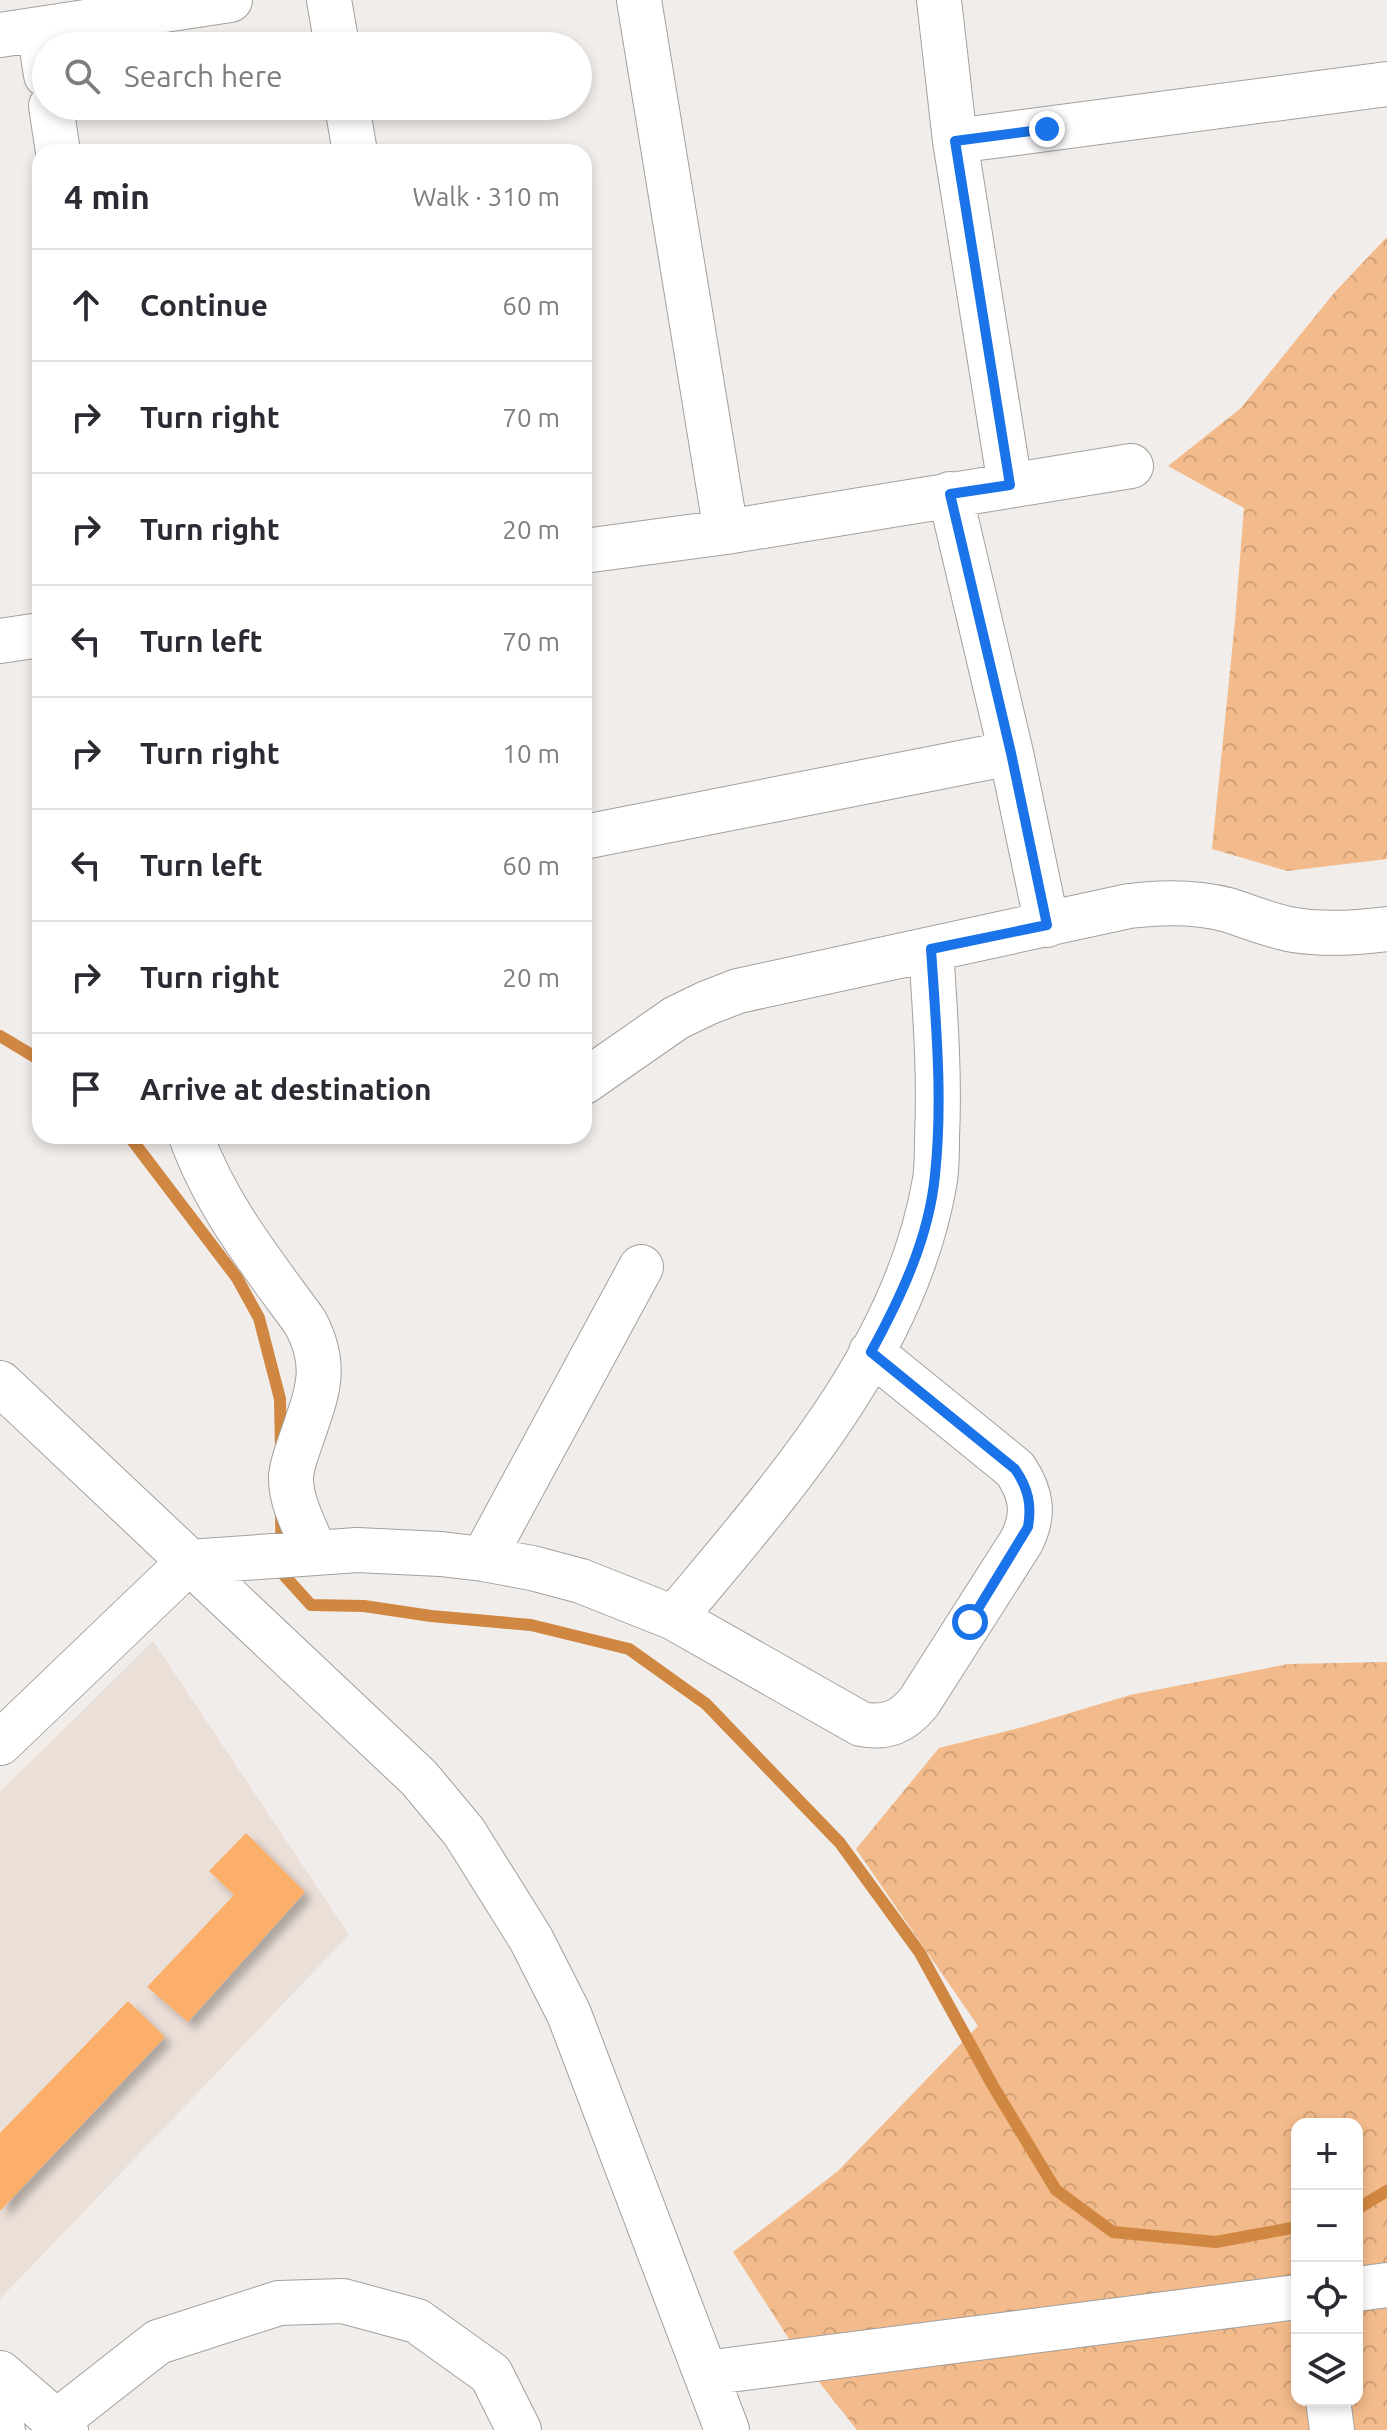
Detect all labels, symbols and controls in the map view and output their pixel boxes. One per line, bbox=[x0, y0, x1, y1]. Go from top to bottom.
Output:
search box bbox=[32, 32, 592, 120]
icon: search bbox=[60, 54, 104, 98]
text: Search here bbox=[124, 59, 283, 93]
route end bbox=[1029, 111, 1065, 147]
text: 4 min bbox=[64, 177, 150, 215]
text: Walk · 310 m bbox=[412, 182, 560, 211]
icon: ahead bbox=[64, 283, 108, 327]
text: Continue bbox=[140, 288, 268, 322]
text: 60 m bbox=[502, 291, 560, 320]
icon: right bbox=[64, 395, 108, 439]
text: Turn right bbox=[140, 400, 280, 434]
text: 70 m bbox=[502, 403, 560, 432]
icon: right bbox=[64, 507, 108, 551]
text: Turn right bbox=[140, 512, 280, 546]
text: 20 m bbox=[502, 515, 560, 544]
icon: left bbox=[64, 619, 108, 663]
text: Turn left bbox=[140, 624, 262, 658]
text: 70 m bbox=[502, 627, 560, 656]
icon: right bbox=[64, 731, 108, 775]
text: Turn right bbox=[140, 736, 280, 770]
text: 10 m bbox=[502, 739, 560, 768]
icon: left bbox=[64, 843, 108, 887]
text: Turn left bbox=[140, 848, 262, 882]
text: 60 m bbox=[502, 851, 560, 880]
icon: right bbox=[64, 955, 108, 999]
text: Turn right bbox=[140, 960, 280, 994]
text: 20 m bbox=[502, 963, 560, 992]
icon: arrive bbox=[64, 1067, 108, 1111]
text: Arrive at destination bbox=[140, 1072, 432, 1106]
route start bbox=[952, 1604, 988, 1640]
map controls bbox=[1291, 2118, 1363, 2406]
button: + bbox=[1291, 2118, 1363, 2190]
button: − bbox=[1291, 2190, 1363, 2262]
button: locate bbox=[1291, 2262, 1363, 2334]
button: layers bbox=[1291, 2334, 1363, 2406]

